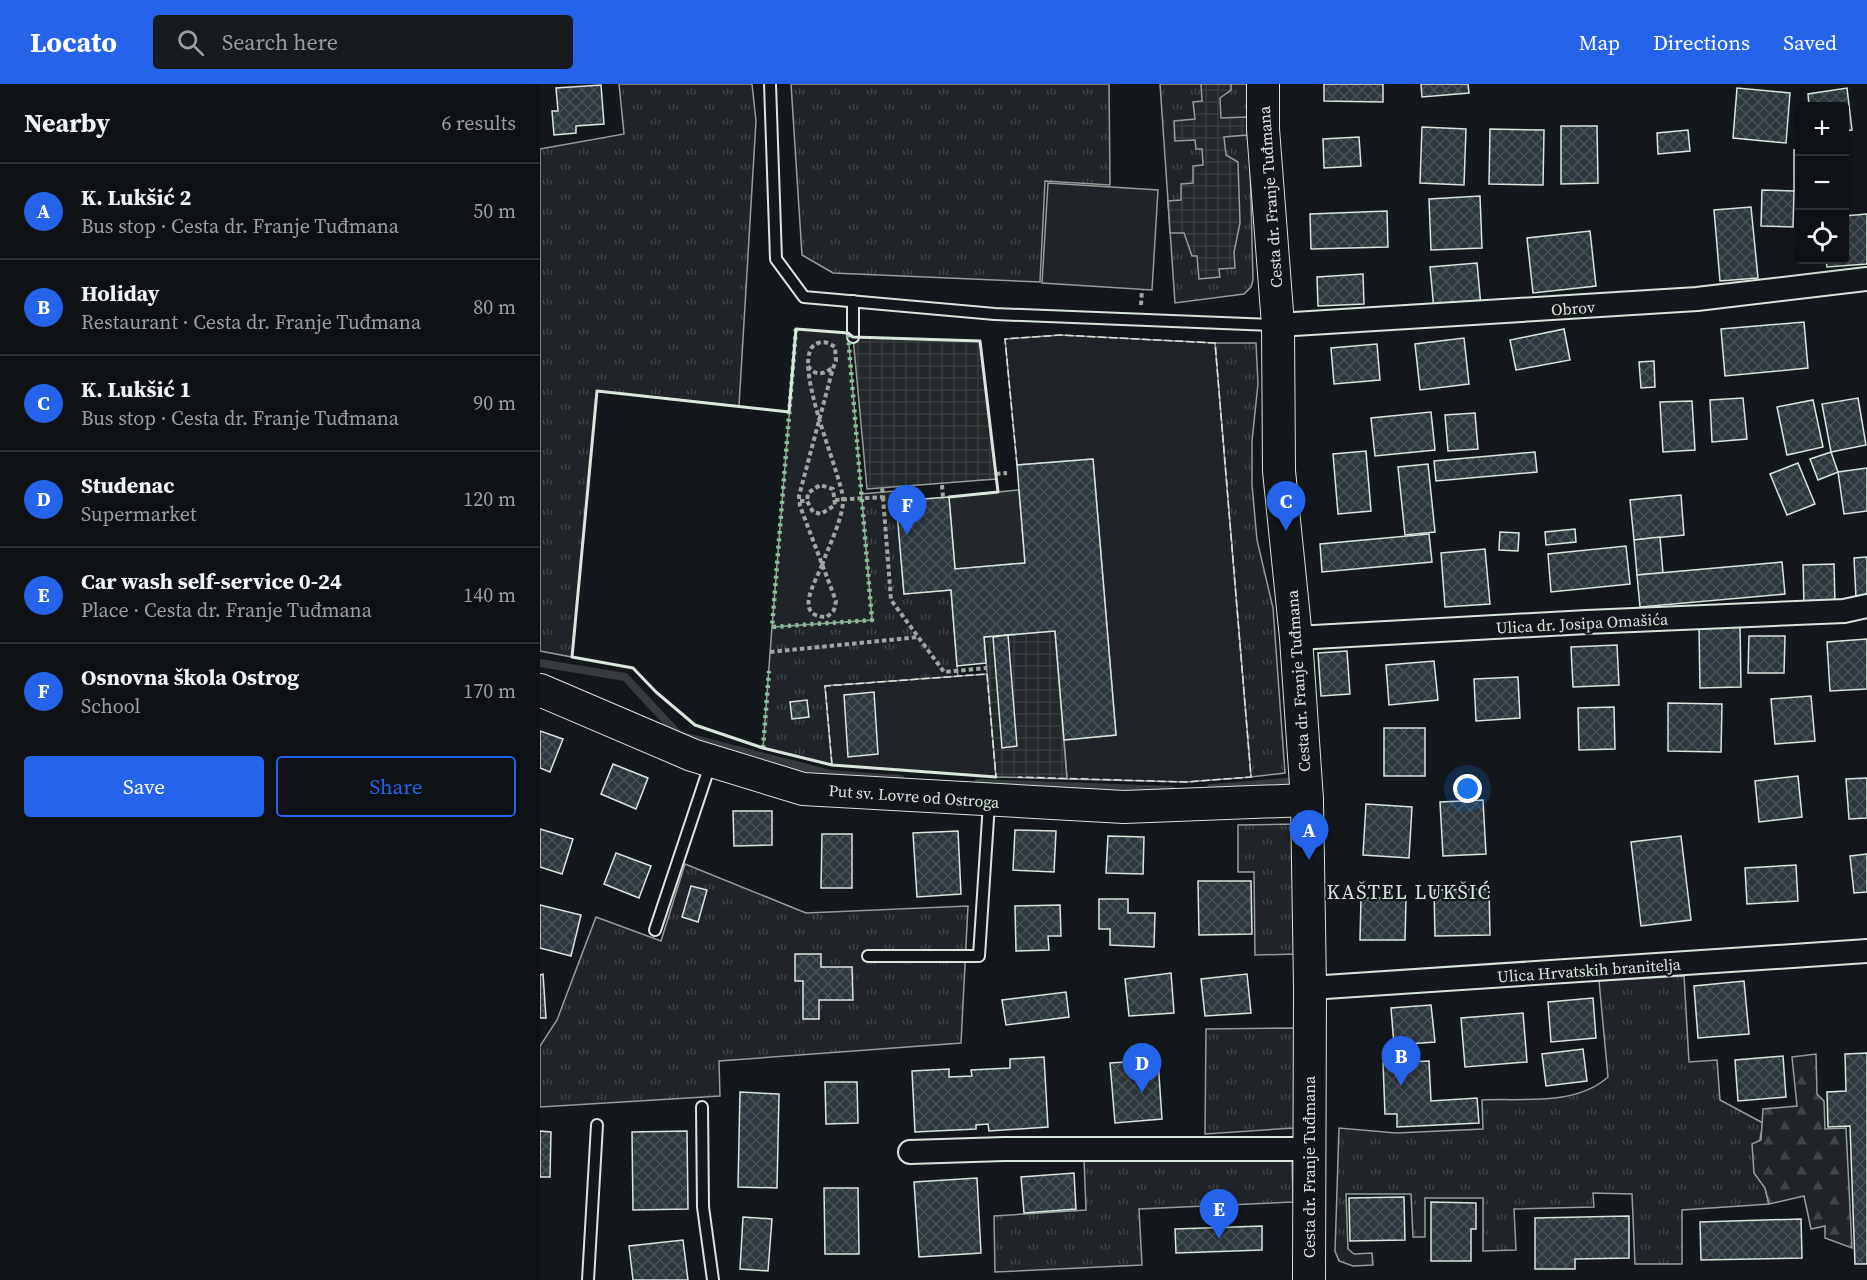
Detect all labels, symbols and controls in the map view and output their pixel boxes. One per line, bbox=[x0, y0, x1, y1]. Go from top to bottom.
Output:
search box bbox=[153, 15, 573, 69]
text: Locato bbox=[30, 23, 117, 61]
icon: search bbox=[174, 26, 207, 59]
text: Search here bbox=[222, 27, 338, 57]
text: Map bbox=[1579, 28, 1620, 57]
text: Directions bbox=[1653, 28, 1750, 57]
text: Saved bbox=[1783, 28, 1837, 57]
map controls bbox=[1795, 102, 1849, 264]
button: + bbox=[1795, 102, 1849, 156]
street label: Cesta dr. Franje Tuđmana bbox=[1253, 104, 1287, 289]
text: Nearby bbox=[24, 105, 110, 141]
text: 6 results bbox=[441, 109, 516, 137]
button: − bbox=[1795, 156, 1849, 210]
text: K. Lukšić 2 bbox=[81, 182, 191, 212]
text: A bbox=[37, 197, 50, 225]
text: 50 m bbox=[473, 197, 516, 225]
button: locate bbox=[1795, 210, 1849, 264]
text: Bus stop · Cesta dr. Franje Tuđmana bbox=[81, 212, 399, 240]
text: Holiday bbox=[81, 278, 160, 308]
text: B bbox=[37, 293, 50, 321]
text: 80 m bbox=[473, 293, 516, 321]
street label: Obrov bbox=[1550, 295, 1596, 321]
text: Restaurant · Cesta dr. Franje Tuđmana bbox=[81, 308, 421, 336]
text: K. Lukšić 1 bbox=[81, 374, 191, 404]
text: C bbox=[37, 389, 50, 417]
text: 90 m bbox=[473, 389, 516, 417]
text: Bus stop · Cesta dr. Franje Tuđmana bbox=[81, 404, 399, 432]
text: Studenac bbox=[81, 470, 175, 500]
pin: C bbox=[1266, 482, 1306, 531]
text: D bbox=[36, 485, 51, 513]
text: 120 m bbox=[463, 485, 516, 513]
pin: F bbox=[888, 486, 926, 535]
text: Supermarket bbox=[81, 500, 196, 528]
text: Car wash self-service 0-24 bbox=[81, 566, 342, 596]
text: E bbox=[38, 581, 49, 609]
text: 140 m bbox=[463, 581, 516, 609]
street label: Cesta dr. Franje Tuđmana bbox=[1281, 588, 1315, 773]
text: Place · Cesta dr. Franje Tuđmana bbox=[81, 596, 372, 624]
street label: Ulica dr. Josipa Omašića bbox=[1495, 607, 1670, 638]
text: Osnovna škola Ostrog bbox=[81, 662, 299, 692]
text: F bbox=[38, 677, 49, 705]
text: 170 m bbox=[463, 677, 516, 705]
text: School bbox=[81, 692, 141, 720]
button: Save bbox=[24, 756, 264, 817]
button: Share bbox=[276, 756, 516, 817]
your location bbox=[1453, 774, 1482, 803]
street label: Put sv. Lovre od Ostroga bbox=[828, 779, 1001, 813]
pin: A bbox=[1290, 810, 1328, 860]
district label: KAŠTEL LUKŠIĆ bbox=[1326, 878, 1492, 906]
street label: Ulica Hrvatskih branitelja bbox=[1496, 953, 1682, 987]
pin: B bbox=[1382, 1036, 1420, 1086]
pin: D bbox=[1122, 1044, 1162, 1093]
street label: Cesta dr. Franje Tuđmana bbox=[1298, 1075, 1320, 1258]
pin: E bbox=[1200, 1190, 1238, 1239]

